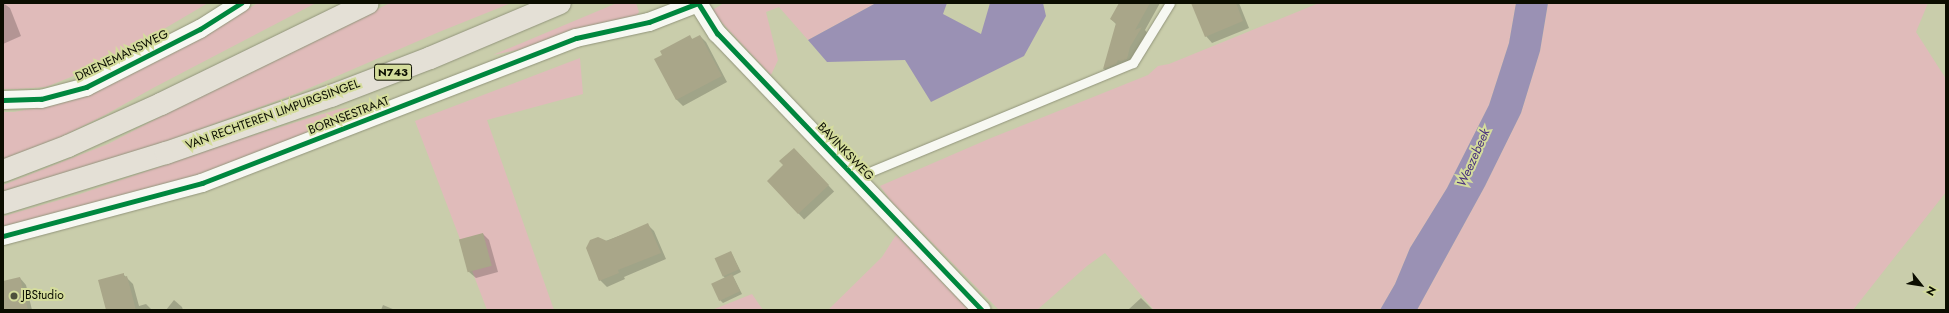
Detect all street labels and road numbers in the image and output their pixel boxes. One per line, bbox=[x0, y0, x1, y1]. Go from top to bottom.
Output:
street label: DRIENEMANSWEG bbox=[73, 27, 171, 85]
road number: N743 bbox=[374, 63, 412, 81]
street label: VAN RECHTEREN LIMPURGSINGEL bbox=[184, 77, 362, 153]
street label: BORNSESTRAAT bbox=[307, 94, 391, 138]
street label: BAVINKSWEG bbox=[814, 120, 876, 184]

